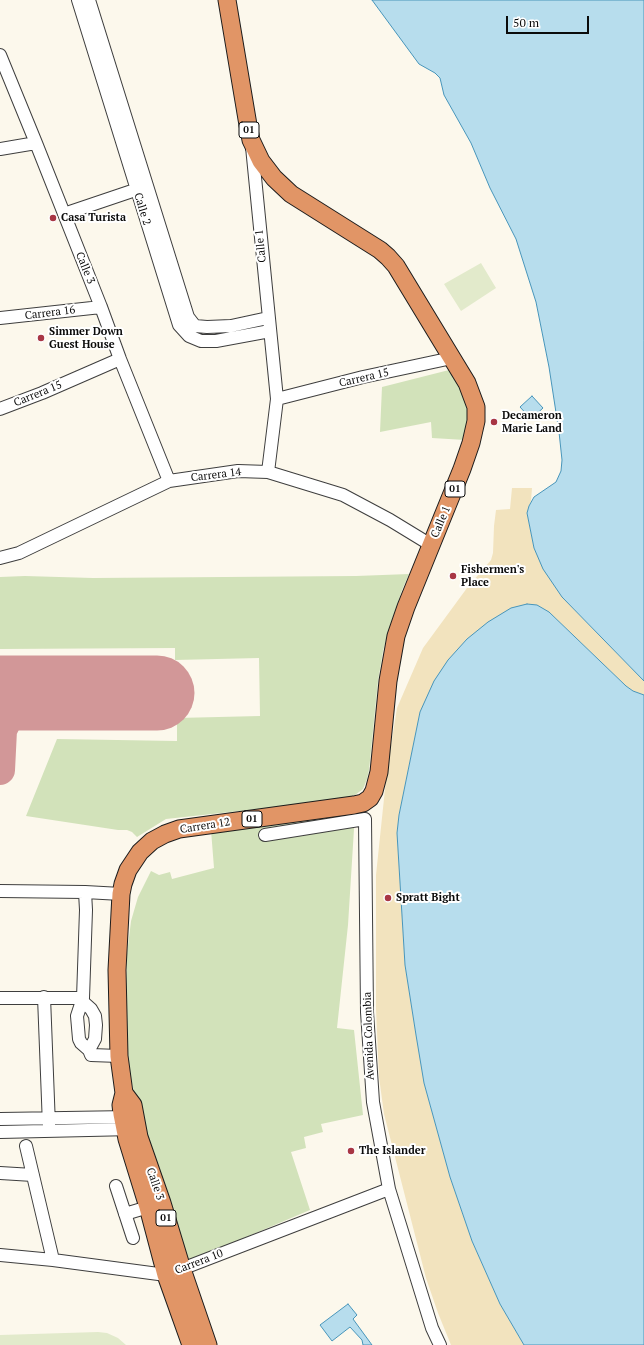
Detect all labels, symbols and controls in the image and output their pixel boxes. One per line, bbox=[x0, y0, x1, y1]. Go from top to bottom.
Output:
scale bar bbox=[508, 8, 591, 34]
text: 50 m bbox=[513, 15, 539, 30]
road number: 01 bbox=[239, 122, 259, 138]
street label: Calle 2 bbox=[131, 191, 153, 227]
place label: Casa Turista bbox=[61, 211, 126, 225]
marker: Casa Turista bbox=[48, 213, 58, 223]
street label: Calle 1 bbox=[253, 229, 269, 263]
street label: Calle 3 bbox=[73, 250, 97, 286]
street label: Carrera 16 bbox=[24, 303, 76, 323]
place label: Simmer Down Guest House bbox=[49, 325, 123, 351]
marker: Simmer Down Guest House bbox=[36, 333, 46, 343]
street label: Carrera 15 bbox=[338, 366, 390, 390]
street label: Carrera 15 bbox=[12, 378, 64, 410]
place label: Decameron Marie Land bbox=[502, 409, 562, 435]
marker: Decameron Marie Land bbox=[489, 417, 499, 427]
street label: Carrera 14 bbox=[190, 465, 242, 485]
road number: 01 bbox=[445, 481, 465, 497]
street label: Calle 1 bbox=[428, 504, 454, 540]
place label: Fishermen's Place bbox=[461, 563, 524, 589]
marker: Fishermen's Place bbox=[448, 571, 458, 581]
road number: 01 bbox=[242, 811, 262, 827]
street label: Carrera 12 bbox=[179, 816, 231, 836]
place label: Spratt Bight bbox=[396, 891, 460, 905]
marker: Spratt Bight bbox=[383, 893, 393, 903]
street label: Avenida Colombia bbox=[361, 992, 377, 1080]
place label: The Islander bbox=[359, 1144, 425, 1158]
marker: The Islander bbox=[346, 1146, 356, 1156]
street label: Calle 3 bbox=[143, 1166, 167, 1202]
road number: 01 bbox=[156, 1210, 176, 1226]
street label: Carrera 10 bbox=[173, 1247, 225, 1277]

